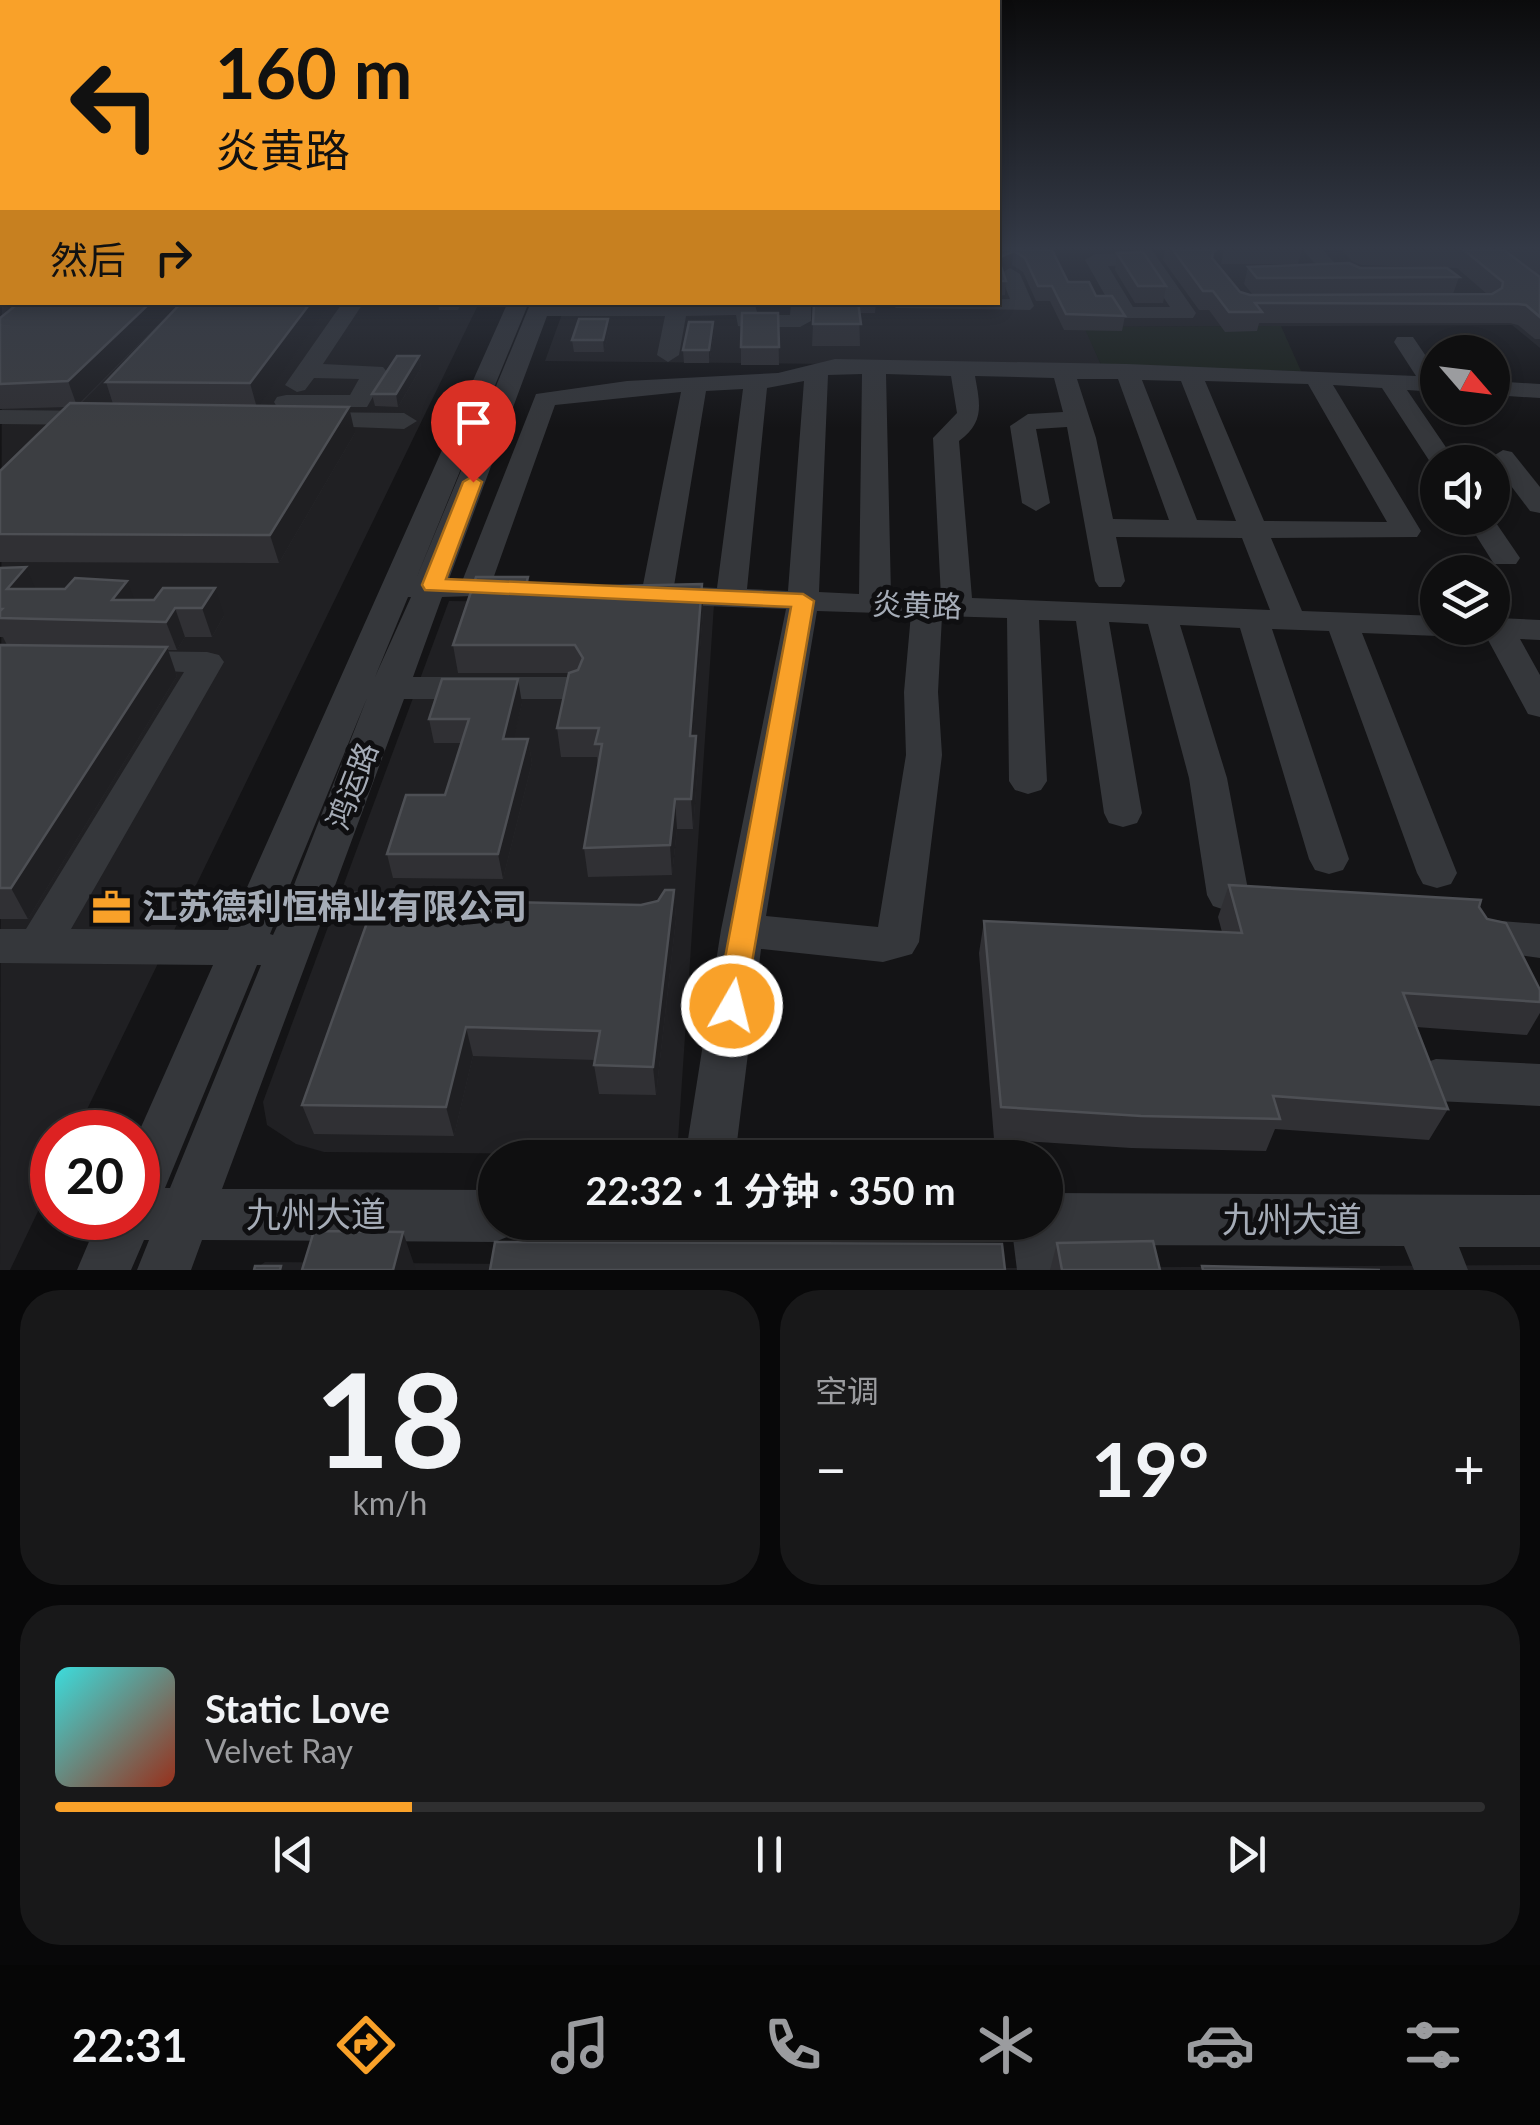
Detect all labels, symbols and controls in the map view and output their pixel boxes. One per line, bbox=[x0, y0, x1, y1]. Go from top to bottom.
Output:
text: 160 m bbox=[215, 30, 412, 114]
icon: left bbox=[50, 40, 180, 170]
text: 炎黄路 bbox=[215, 123, 350, 177]
icon: right bbox=[146, 230, 201, 285]
text: 然后 bbox=[50, 236, 126, 282]
north arrow bbox=[1420, 335, 1510, 425]
map controls bbox=[1420, 335, 1510, 645]
pin bbox=[431, 380, 516, 483]
icon: arrive bbox=[446, 395, 501, 450]
button: sound bbox=[1420, 445, 1510, 535]
button: layers bbox=[1420, 555, 1510, 645]
street label: 炎黄路 bbox=[871, 584, 963, 624]
street label: 鸿运路 bbox=[318, 737, 384, 834]
place label: 江苏德利恒棉业有限公司 bbox=[142, 884, 527, 926]
office icon: 江苏德利恒棉业有限公司 bbox=[91, 886, 133, 928]
position arrow bbox=[680, 954, 784, 1058]
speed limit sign: 20 bbox=[30, 1110, 160, 1240]
text: 22:32 · 1 分钟 · 350 m bbox=[585, 1167, 956, 1213]
street label: 九州大道 bbox=[246, 1192, 386, 1234]
street label: 九州大道 bbox=[1222, 1197, 1362, 1239]
text: 18 bbox=[315, 1340, 465, 1496]
text: 空调 bbox=[815, 1371, 879, 1410]
text: 19° bbox=[1091, 1423, 1209, 1513]
text: − bbox=[815, 1435, 847, 1501]
text: + bbox=[1453, 1435, 1485, 1501]
text: km/h bbox=[353, 1483, 427, 1522]
text: Static Love bbox=[205, 1685, 390, 1731]
text: Velvet Ray bbox=[205, 1731, 353, 1770]
icon: previous bbox=[266, 1827, 321, 1882]
icon: pause bbox=[742, 1827, 797, 1882]
icon: next bbox=[1219, 1827, 1274, 1882]
icon: directions bbox=[331, 2010, 401, 2080]
icon: music bbox=[545, 2010, 615, 2080]
icon: phone bbox=[758, 2010, 828, 2080]
icon: climate bbox=[971, 2010, 1041, 2080]
icon: car bbox=[1185, 2010, 1255, 2080]
icon: filters bbox=[1398, 2010, 1468, 2080]
text: 22:31 bbox=[72, 2018, 188, 2072]

